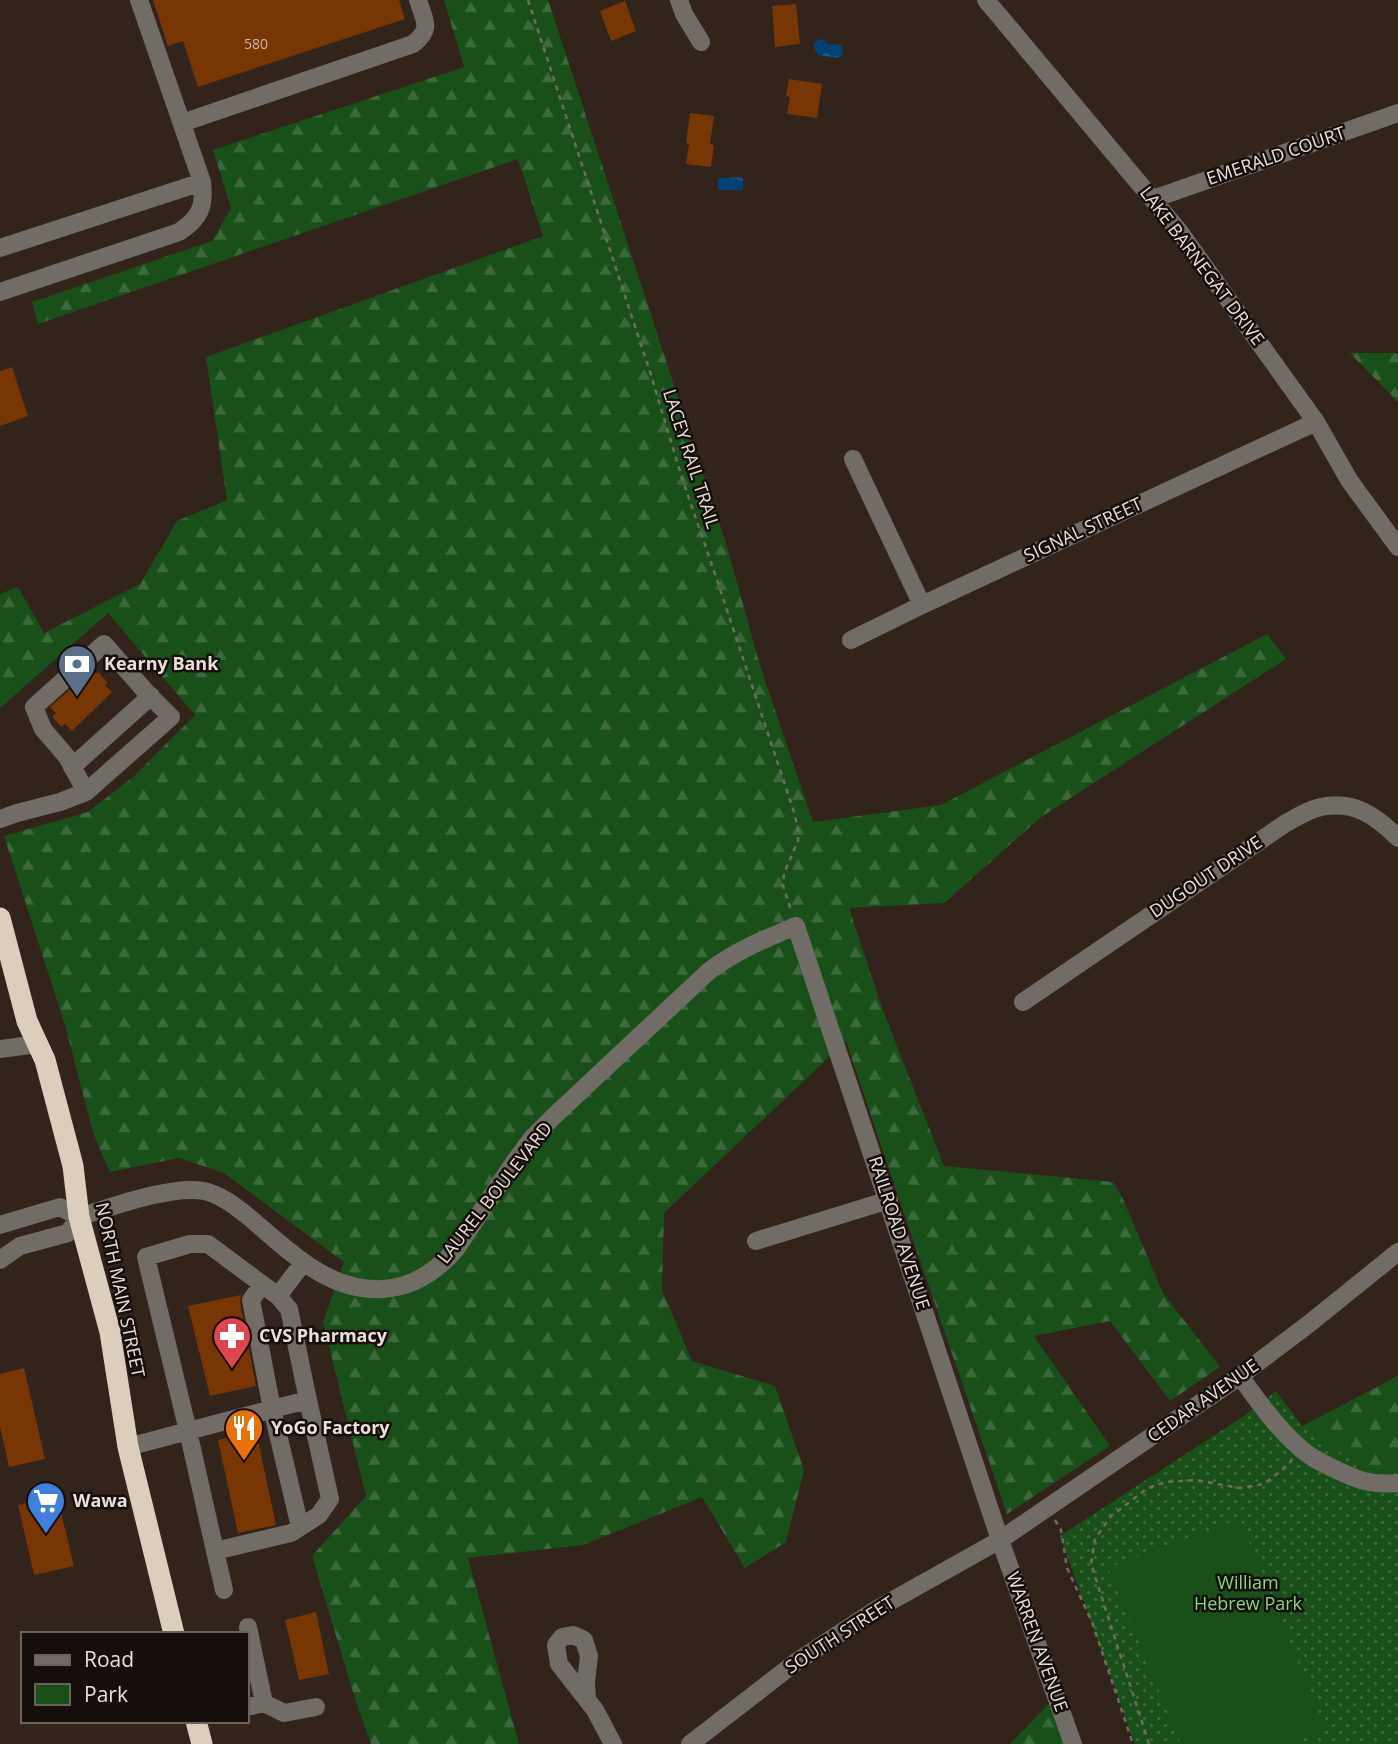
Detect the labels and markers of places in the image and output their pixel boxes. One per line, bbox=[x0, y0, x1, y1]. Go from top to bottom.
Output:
bank icon: Kearny Bank bbox=[56, 643, 98, 698]
place label: Kearny Bank bbox=[104, 651, 219, 675]
pharmacy icon: CVS Pharmacy bbox=[211, 1315, 253, 1370]
place label: CVS Pharmacy bbox=[259, 1323, 388, 1347]
restaurant icon: YoGo Factory bbox=[223, 1407, 265, 1462]
place label: YoGo Factory bbox=[271, 1415, 390, 1439]
supermarket icon: Wawa bbox=[25, 1480, 67, 1535]
place label: Wawa bbox=[73, 1488, 128, 1512]

